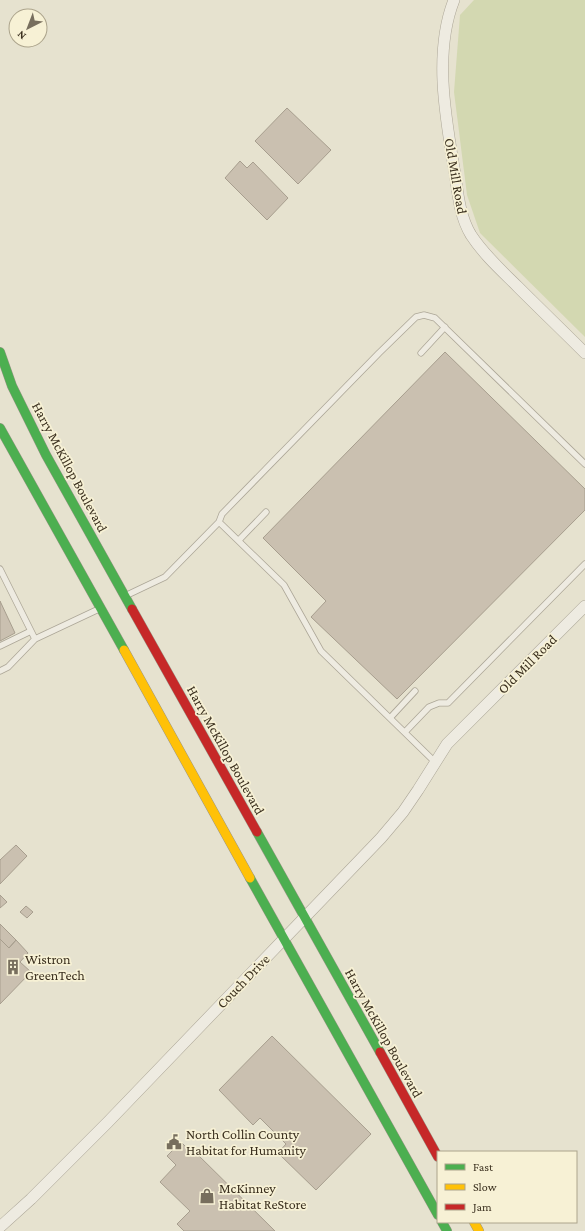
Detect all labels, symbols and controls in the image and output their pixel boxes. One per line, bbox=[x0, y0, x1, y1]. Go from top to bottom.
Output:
north arrow bbox=[8, 8, 48, 48]
text: N bbox=[14, 28, 28, 42]
street label: Old Mill Road bbox=[441, 137, 471, 216]
street label: Harry McKillop Boulevard bbox=[29, 399, 111, 535]
street label: Old Mill Road bbox=[494, 631, 560, 697]
street label: Harry McKillop Boulevard bbox=[184, 683, 268, 818]
place label: Wistron GreenTech bbox=[25, 951, 85, 983]
street label: Couch Drive bbox=[213, 951, 273, 1011]
building icon: Wistron GreenTech bbox=[4, 958, 22, 976]
street label: Harry McKillop Boulevard bbox=[342, 966, 426, 1101]
place label: North Collin County Habitat for Humanity bbox=[186, 1126, 307, 1158]
public building icon: North Collin County Habitat for Humanity bbox=[165, 1133, 183, 1151]
legend bbox=[437, 1151, 577, 1223]
text: Fast bbox=[473, 1160, 494, 1174]
place label: McKinney Habitat ReStore bbox=[219, 1180, 306, 1212]
text: Slow bbox=[473, 1180, 497, 1194]
shop icon: McKinney Habitat ReStore bbox=[198, 1187, 216, 1205]
text: Jam bbox=[472, 1200, 492, 1214]

